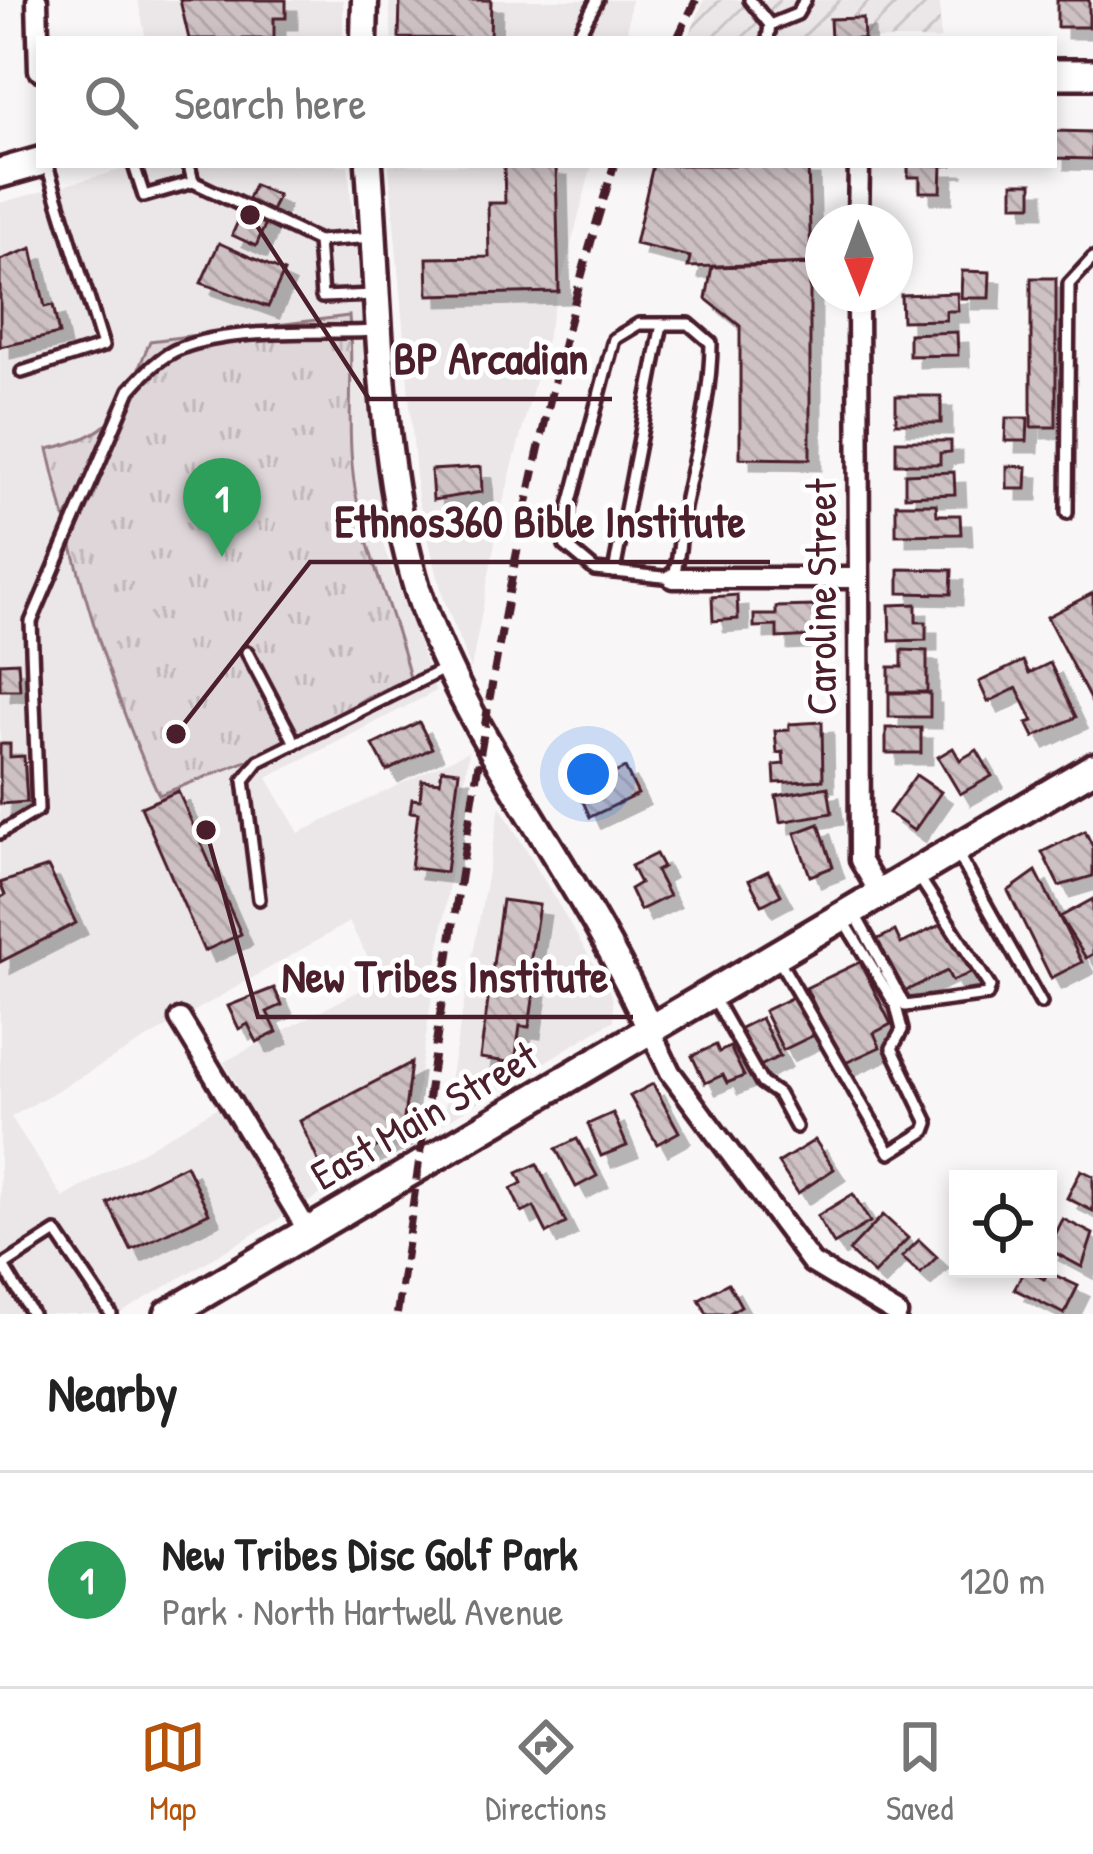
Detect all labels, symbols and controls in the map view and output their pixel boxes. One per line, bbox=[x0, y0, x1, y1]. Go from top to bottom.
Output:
search box bbox=[36, 36, 1057, 168]
icon: search bbox=[78, 69, 144, 135]
text: Search here bbox=[174, 72, 366, 133]
north arrow bbox=[805, 204, 913, 312]
callout: BP Arcadian bbox=[369, 318, 612, 399]
text: BP Arcadian bbox=[394, 327, 588, 388]
pin: 1 bbox=[183, 458, 261, 557]
street label: Caroline Street bbox=[792, 478, 849, 715]
callout: Ethnos360 Bible Institute bbox=[310, 481, 770, 562]
text: Ethnos360 Bible Institute bbox=[334, 490, 746, 551]
your location bbox=[558, 744, 618, 804]
callout: New Tribes Institute bbox=[258, 936, 633, 1017]
text: New Tribes Institute bbox=[282, 945, 608, 1006]
street label: East Main Street bbox=[300, 1026, 548, 1202]
map controls bbox=[949, 1170, 1057, 1278]
button: locate bbox=[949, 1170, 1057, 1278]
text: Nearby bbox=[48, 1358, 178, 1427]
text: New Tribes Disc Golf Park bbox=[162, 1523, 578, 1584]
text: 1 bbox=[80, 1553, 94, 1606]
text: 120 m bbox=[960, 1553, 1045, 1606]
text: Park · North Hartwell Avenue bbox=[162, 1584, 563, 1637]
tab: Map bbox=[140, 1714, 206, 1830]
tab: Directions bbox=[485, 1714, 607, 1830]
tab: Saved bbox=[886, 1714, 953, 1830]

